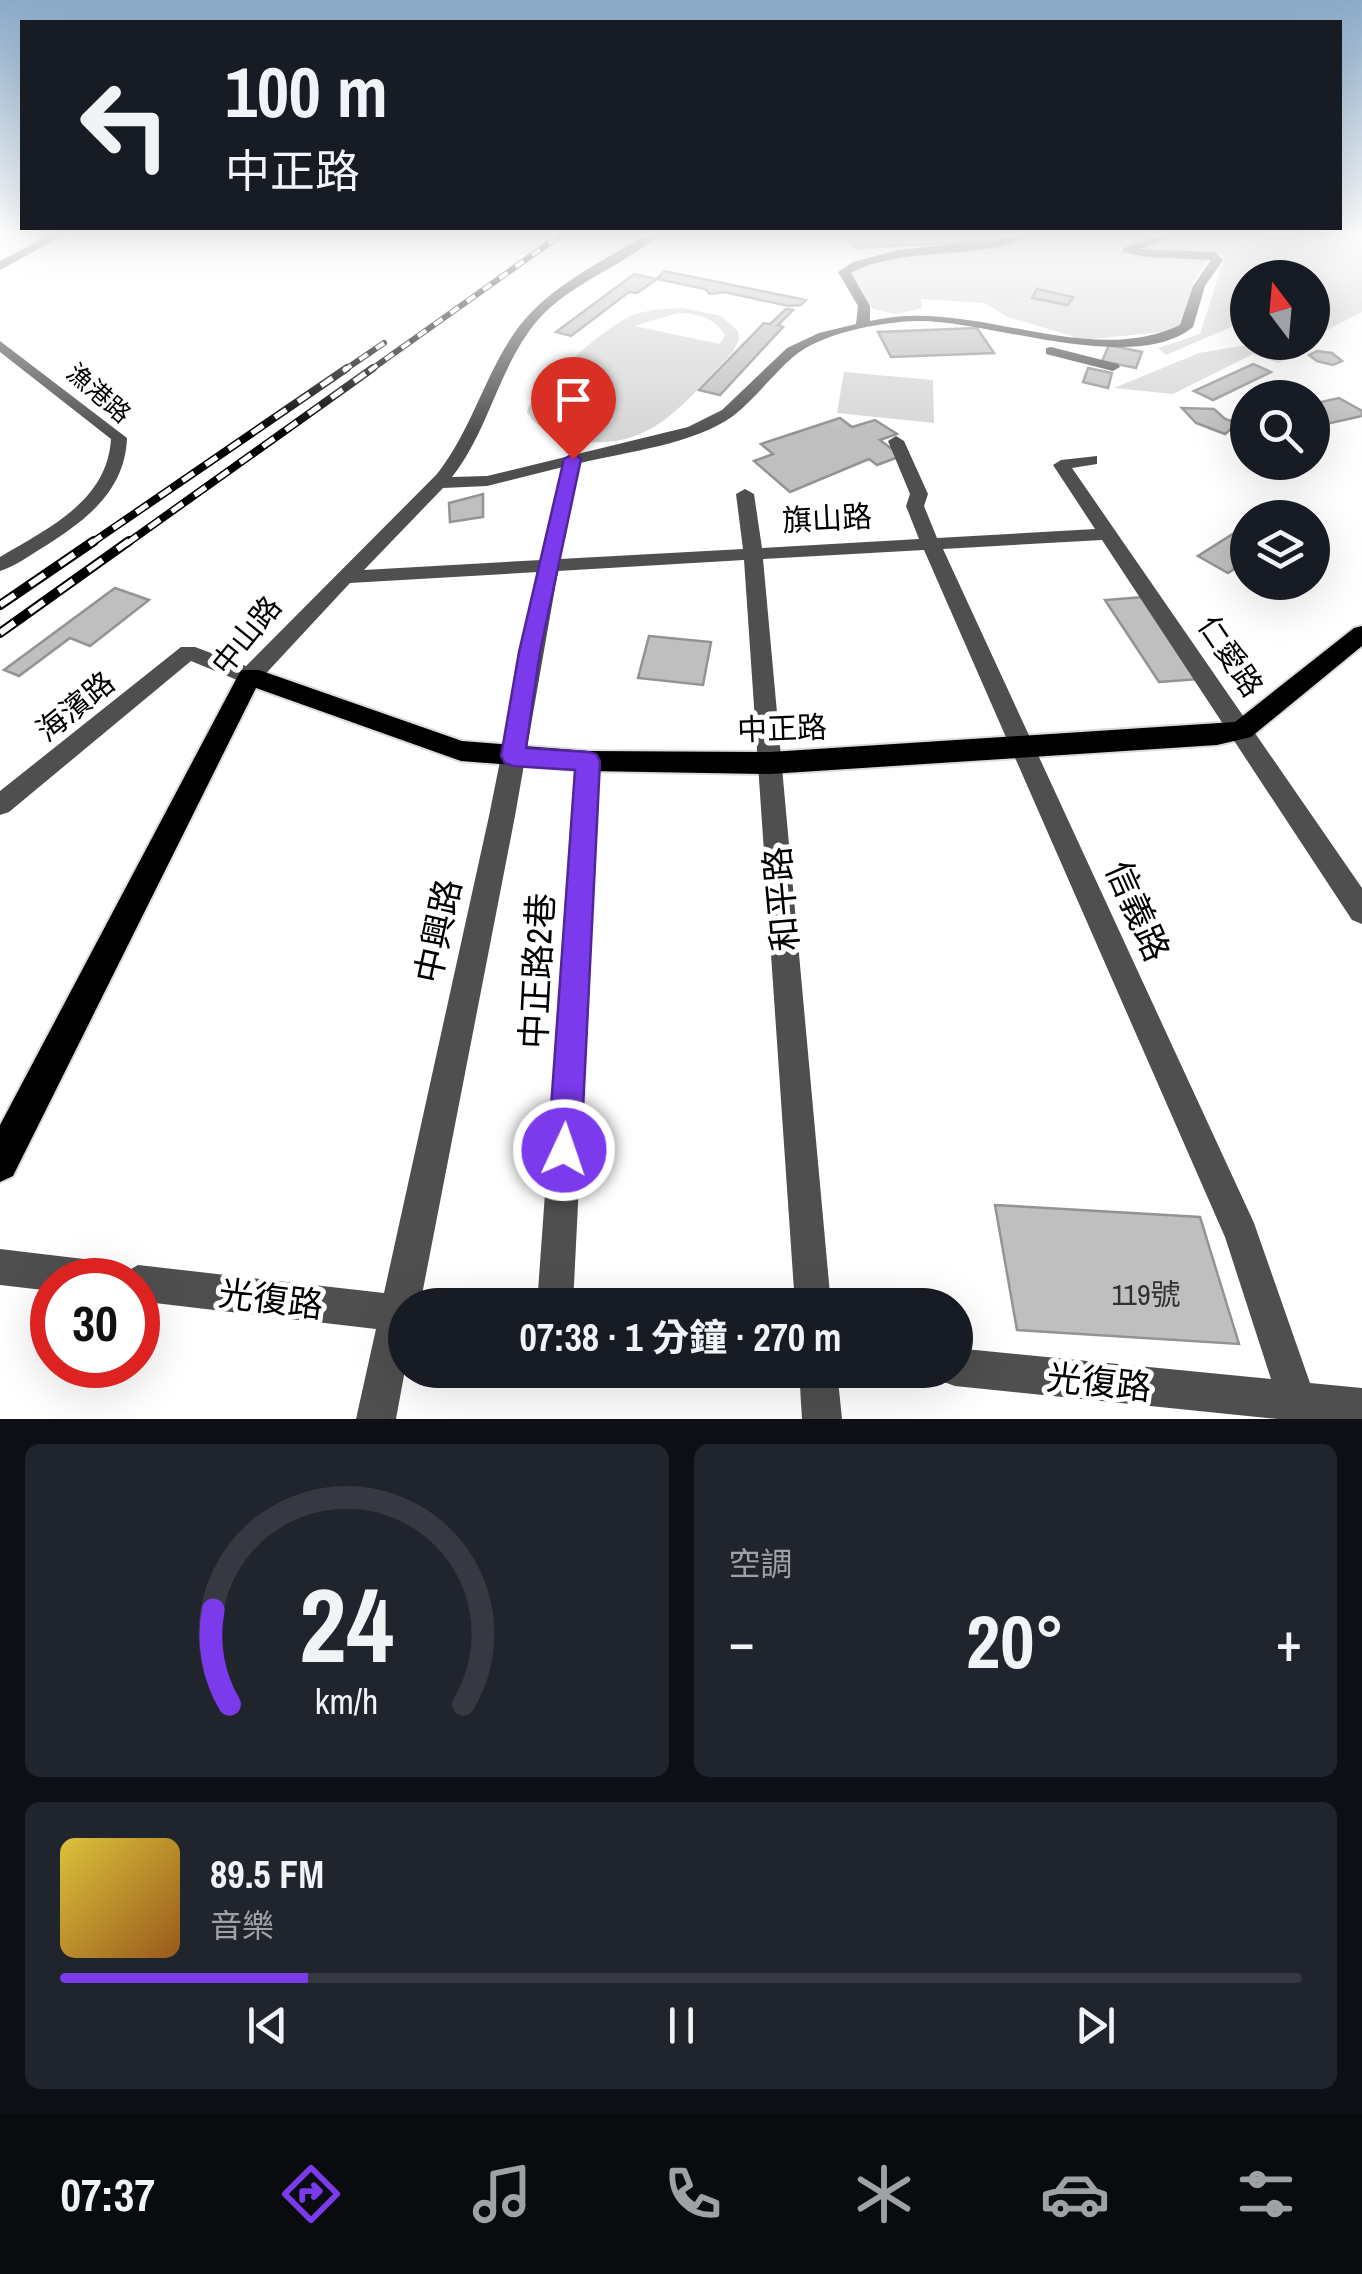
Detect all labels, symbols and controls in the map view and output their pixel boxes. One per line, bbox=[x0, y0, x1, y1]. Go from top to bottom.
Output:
text: 100 m bbox=[225, 45, 388, 139]
icon: left bbox=[60, 60, 190, 190]
text: 中正路 bbox=[225, 140, 360, 201]
north arrow bbox=[1230, 260, 1330, 360]
map controls bbox=[1230, 260, 1330, 600]
street label: 漁港路 bbox=[60, 356, 138, 430]
pin bbox=[531, 357, 616, 460]
icon: arrive bbox=[546, 372, 601, 427]
button: search bbox=[1230, 380, 1330, 480]
street label: 旗山路 bbox=[781, 496, 873, 540]
button: layers bbox=[1230, 500, 1330, 600]
street label: 中山路 bbox=[202, 587, 290, 683]
street label: 仁愛路 bbox=[1189, 608, 1273, 704]
street label: 海濱路 bbox=[27, 662, 123, 750]
street label: 中正路 bbox=[736, 706, 828, 750]
street label: 和平路 bbox=[753, 845, 809, 953]
street label: 信義路 bbox=[1095, 853, 1181, 969]
street label: 中興路 bbox=[404, 875, 472, 987]
street label: 中正路2巷 bbox=[509, 892, 565, 1050]
position arrow bbox=[512, 1098, 616, 1202]
speed limit sign: 30 bbox=[30, 1258, 160, 1388]
street label: 光復路 bbox=[216, 1269, 326, 1329]
house number: 119號 bbox=[1111, 1274, 1181, 1314]
text: 07:38 · 1 分鐘 · 270 m bbox=[519, 1312, 842, 1363]
street label: 光復路 bbox=[1044, 1353, 1154, 1411]
text: 空調 bbox=[729, 1542, 793, 1585]
text: 24 bbox=[299, 1554, 394, 1694]
text: 20° bbox=[966, 1590, 1064, 1691]
text: − bbox=[729, 1604, 755, 1678]
text: + bbox=[1276, 1604, 1302, 1678]
text: km/h bbox=[315, 1677, 379, 1725]
text: 89.5 FM bbox=[210, 1849, 324, 1900]
text: 音樂 bbox=[210, 1904, 274, 1947]
icon: previous bbox=[240, 1998, 295, 2053]
icon: pause bbox=[654, 1998, 709, 2053]
icon: next bbox=[1068, 1998, 1123, 2053]
icon: directions bbox=[276, 2159, 346, 2229]
icon: music bbox=[467, 2159, 537, 2229]
icon: phone bbox=[658, 2159, 728, 2229]
icon: climate bbox=[849, 2159, 919, 2229]
icon: car bbox=[1040, 2159, 1110, 2229]
icon: filters bbox=[1231, 2159, 1301, 2229]
text: 07:37 bbox=[61, 2164, 155, 2225]

